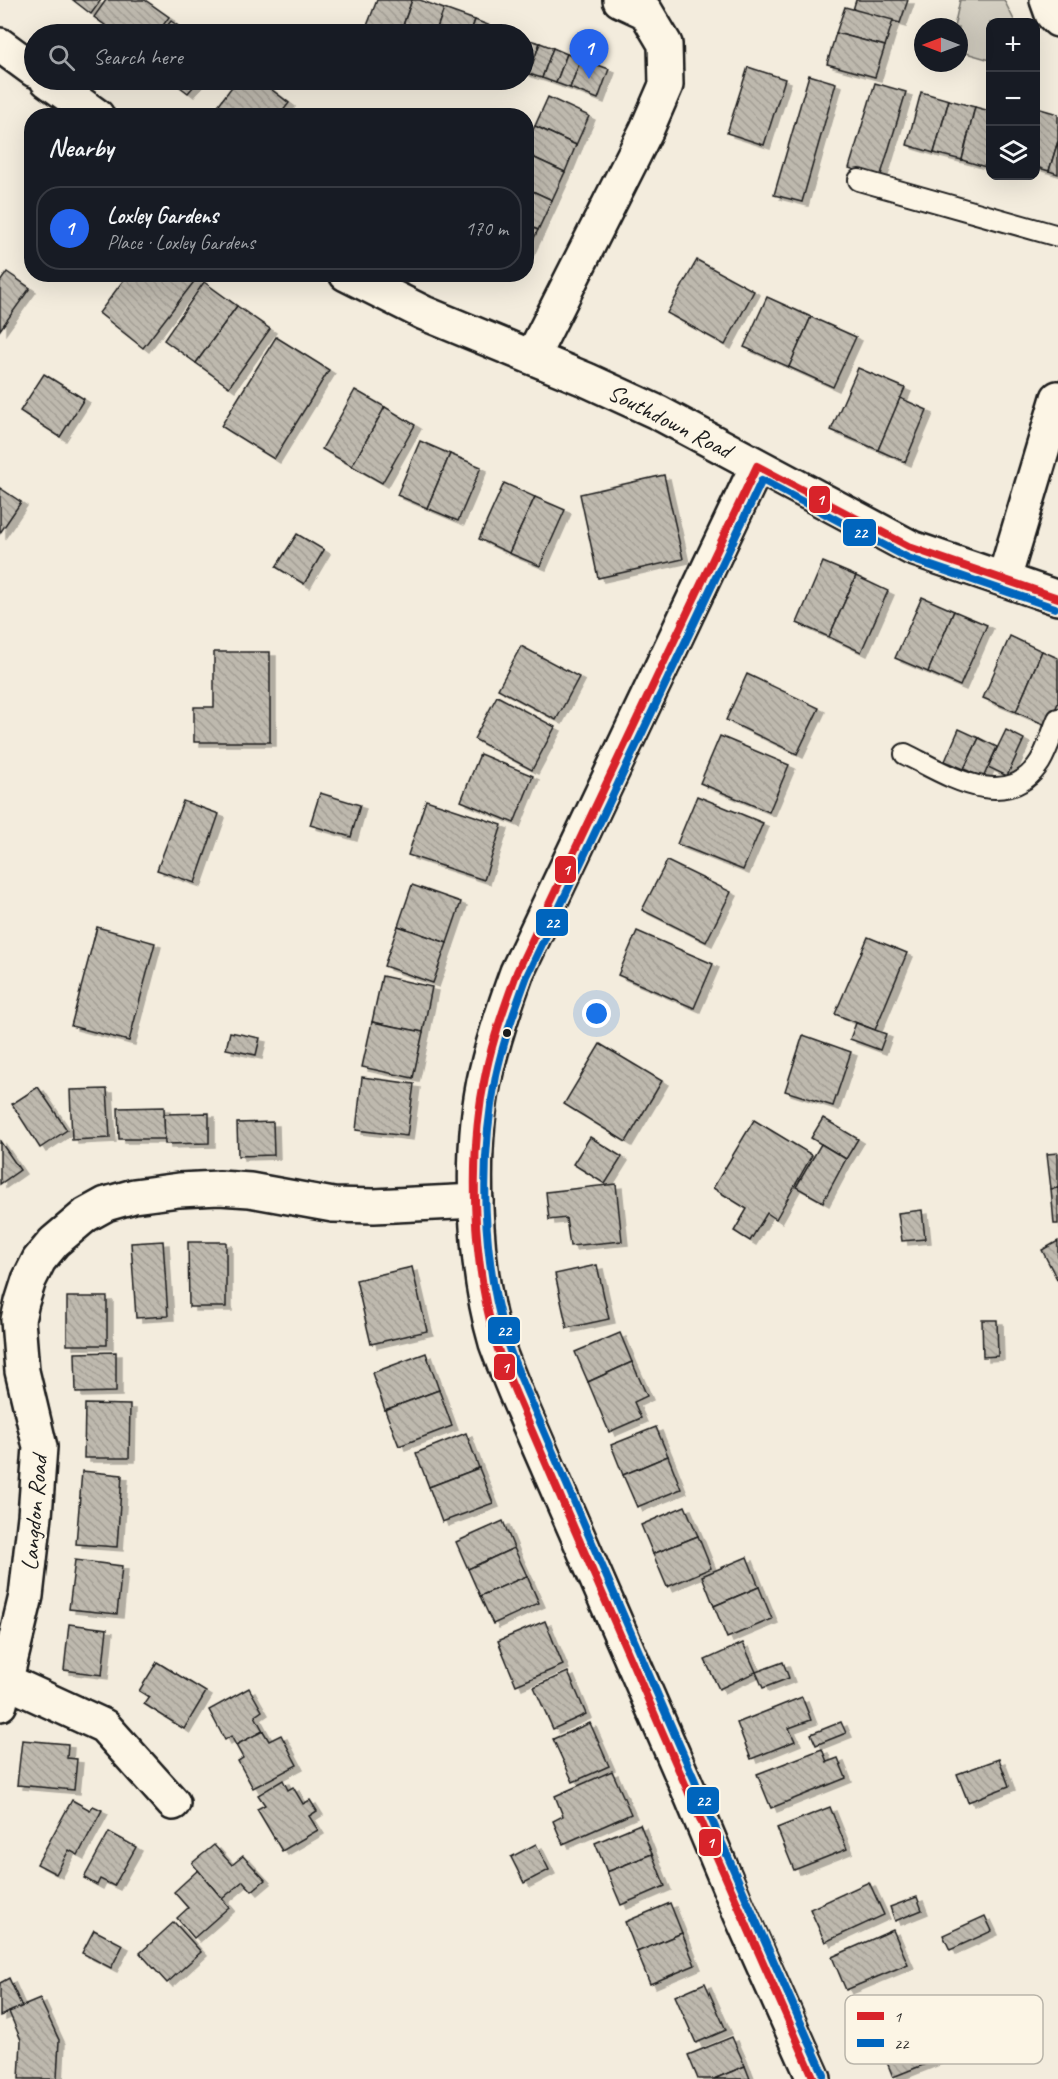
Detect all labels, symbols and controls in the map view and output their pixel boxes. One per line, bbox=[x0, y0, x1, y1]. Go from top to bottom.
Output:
north arrow bbox=[914, 18, 968, 72]
map controls bbox=[986, 18, 1040, 180]
button: + bbox=[986, 18, 1040, 72]
search box bbox=[24, 24, 534, 90]
pin: 1 bbox=[570, 29, 608, 79]
icon: search bbox=[45, 41, 78, 74]
text: Search here bbox=[93, 43, 183, 71]
button: − bbox=[986, 72, 1040, 126]
button: layers bbox=[986, 126, 1040, 180]
text: Nearby bbox=[48, 131, 113, 164]
text: Loxley Gardens bbox=[107, 202, 218, 230]
text: 1 bbox=[65, 216, 74, 241]
text: 170 m bbox=[465, 216, 508, 241]
text: Place · Loxley Gardens bbox=[107, 230, 255, 255]
street label: Southdown Road bbox=[603, 377, 740, 467]
line badge: 1 bbox=[808, 485, 831, 514]
text: 1 bbox=[816, 490, 825, 510]
line badge: 22 bbox=[842, 518, 877, 547]
text: 22 bbox=[853, 523, 869, 543]
line badge: 1 bbox=[554, 855, 577, 884]
text: 1 bbox=[562, 860, 571, 880]
line badge: 22 bbox=[535, 908, 569, 937]
text: 22 bbox=[545, 913, 561, 933]
your location bbox=[582, 999, 611, 1028]
unlabelled marker bbox=[501, 1027, 513, 1039]
line badge: 22 bbox=[487, 1316, 521, 1345]
text: 22 bbox=[497, 1321, 513, 1341]
line badge: 1 bbox=[493, 1353, 516, 1381]
text: 1 bbox=[501, 1358, 510, 1378]
street label: Langdon Road bbox=[14, 1451, 54, 1572]
line badge: 22 bbox=[686, 1786, 720, 1815]
text: 22 bbox=[696, 1791, 712, 1811]
line badge: 1 bbox=[698, 1828, 722, 1857]
text: 1 bbox=[706, 1833, 715, 1853]
legend bbox=[845, 1995, 1043, 2064]
text: 1 bbox=[894, 2007, 902, 2027]
text: 22 bbox=[894, 2034, 910, 2054]

